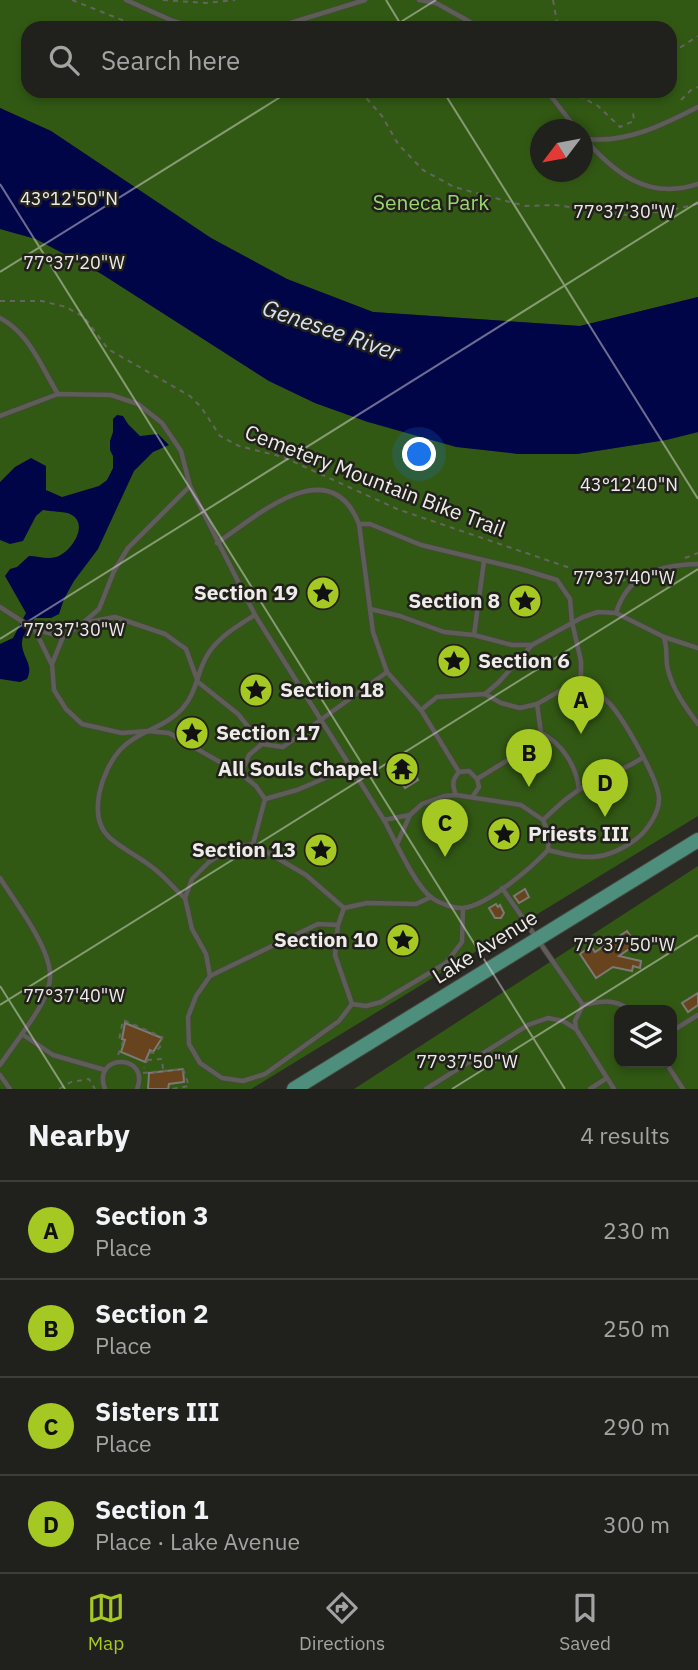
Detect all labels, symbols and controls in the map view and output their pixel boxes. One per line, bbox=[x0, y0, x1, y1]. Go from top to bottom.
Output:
search box bbox=[21, 21, 677, 98]
icon: search bbox=[45, 41, 83, 79]
text: Search here bbox=[101, 43, 240, 77]
north arrow bbox=[530, 119, 593, 182]
text: 43°12'50"N bbox=[20, 187, 118, 210]
park label: Seneca Park bbox=[373, 188, 489, 216]
text: 77°37'30"W bbox=[573, 200, 675, 223]
text: 77°37'20"W bbox=[23, 251, 125, 274]
water label: Genesee River bbox=[259, 292, 404, 367]
street label: Cemetery Mountain Bike Trail bbox=[241, 417, 510, 543]
your location bbox=[402, 437, 436, 471]
text: 43°12'40"N bbox=[580, 473, 678, 496]
text: 77°37'40"W bbox=[573, 566, 675, 589]
place icon: Section 19 bbox=[304, 574, 342, 612]
place label: Section 19 bbox=[194, 578, 298, 606]
place icon: Section 8 bbox=[506, 582, 544, 620]
place label: Section 8 bbox=[408, 586, 500, 614]
text: 77°37'30"W bbox=[23, 618, 125, 641]
place icon: Section 6 bbox=[435, 642, 473, 680]
place label: Section 6 bbox=[478, 646, 570, 674]
place icon: Section 18 bbox=[237, 671, 275, 709]
place label: Section 18 bbox=[280, 675, 384, 703]
pin: A bbox=[558, 676, 604, 734]
place icon: Section 17 bbox=[173, 714, 211, 752]
place label: Section 17 bbox=[216, 718, 320, 746]
pin: B bbox=[506, 729, 552, 787]
temple icon: All Souls Chapel bbox=[383, 750, 421, 788]
place label: All Souls Chapel bbox=[218, 754, 378, 782]
pin: D bbox=[582, 759, 628, 817]
pin: C bbox=[422, 799, 468, 857]
place icon: Priests III bbox=[485, 815, 523, 853]
place label: Priests III bbox=[528, 819, 629, 847]
place icon: Section 13 bbox=[302, 831, 340, 869]
place label: Section 13 bbox=[192, 835, 296, 863]
street label: Lake Avenue bbox=[427, 903, 542, 990]
place icon: Section 10 bbox=[384, 921, 422, 959]
place label: Section 10 bbox=[274, 925, 378, 953]
text: 77°37'50"W bbox=[573, 933, 675, 956]
text: 77°37'40"W bbox=[23, 984, 125, 1007]
map controls bbox=[614, 1005, 677, 1068]
button: layers bbox=[614, 1005, 677, 1068]
text: 77°37'50"W bbox=[416, 1050, 518, 1073]
text: Nearby bbox=[28, 1115, 130, 1154]
text: 4 results bbox=[580, 1120, 670, 1150]
text: Section 3 bbox=[95, 1198, 209, 1232]
text: A bbox=[43, 1215, 59, 1245]
text: 230 m bbox=[603, 1215, 670, 1245]
text: Place bbox=[95, 1232, 152, 1262]
text: Section 2 bbox=[95, 1296, 209, 1330]
text: B bbox=[43, 1313, 59, 1343]
text: 250 m bbox=[603, 1313, 670, 1343]
text: Place bbox=[95, 1330, 152, 1360]
text: Sisters III bbox=[95, 1394, 219, 1428]
text: C bbox=[44, 1411, 58, 1441]
text: 290 m bbox=[603, 1411, 670, 1441]
text: Place bbox=[95, 1428, 152, 1458]
text: Section 1 bbox=[95, 1492, 209, 1526]
text: D bbox=[43, 1509, 59, 1539]
text: 300 m bbox=[603, 1509, 670, 1539]
text: Place · Lake Avenue bbox=[95, 1526, 300, 1556]
tab: Map bbox=[87, 1589, 125, 1655]
tab: Directions bbox=[299, 1589, 385, 1655]
tab: Saved bbox=[559, 1589, 611, 1655]

